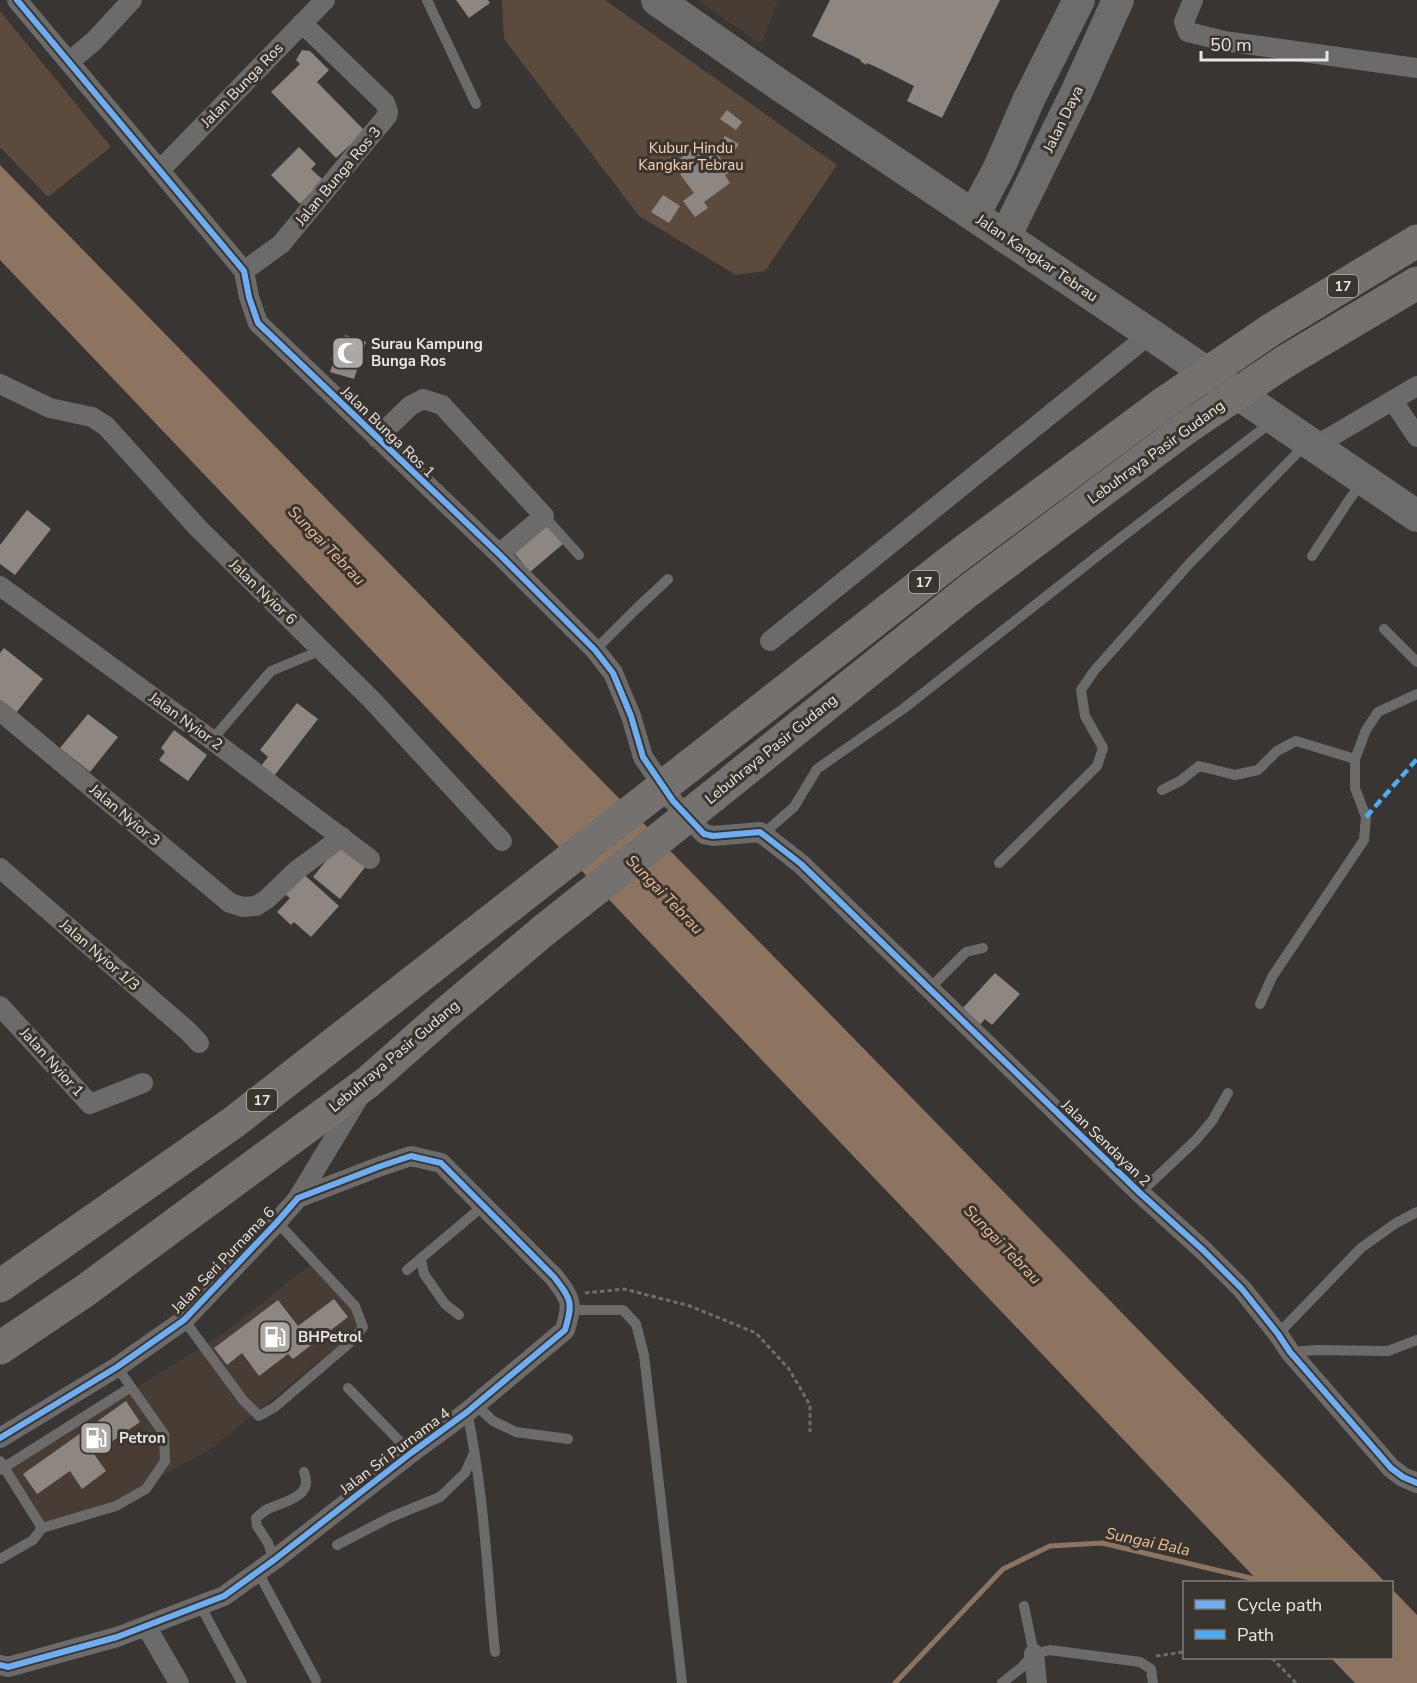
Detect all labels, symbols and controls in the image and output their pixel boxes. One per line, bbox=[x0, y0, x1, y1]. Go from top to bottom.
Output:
scale bar bbox=[1201, 24, 1327, 62]
text: 50 m bbox=[1210, 33, 1252, 57]
street label: Jalan Bunga Ros bbox=[196, 38, 288, 132]
street label: Jalan Daya bbox=[1038, 82, 1088, 157]
street label: Jalan Bunga Ros 3 bbox=[290, 122, 385, 231]
park label: Kubur Hindu Kangkar Tebrau bbox=[638, 138, 744, 175]
street label: Jalan Kangkar Tebrau bbox=[971, 209, 1102, 306]
road number: 17 bbox=[1328, 275, 1358, 297]
place label: Surau Kampung Bunga Ros bbox=[371, 334, 483, 371]
mosque icon: Surau Kampung Bunga Ros bbox=[330, 335, 366, 371]
street label: Jalan Bunga Ros 1 bbox=[336, 381, 439, 482]
street label: Lebuhraya Pasir Gudang bbox=[1084, 396, 1228, 508]
water label: Sungai Tebrau bbox=[283, 501, 370, 590]
street label: Jalan Nyior 6 bbox=[224, 554, 301, 629]
road number: 17 bbox=[909, 571, 939, 593]
street label: Jalan Nyior 2 bbox=[144, 687, 227, 754]
street label: Lebuhraya Pasir Gudang bbox=[701, 689, 841, 809]
street label: Jalan Nyior 3 bbox=[85, 779, 165, 850]
water label: Sungai Tebrau bbox=[621, 850, 708, 939]
street label: Jalan Nyior 1/3 bbox=[55, 914, 144, 995]
street label: Lebuhraya Pasir Gudang bbox=[325, 995, 463, 1117]
street label: Jalan Nyior 1 bbox=[15, 1022, 88, 1101]
road number: 17 bbox=[247, 1089, 277, 1111]
street label: Jalan Sendayan 2 bbox=[1056, 1095, 1155, 1191]
water label: Sungai Tebrau bbox=[959, 1200, 1046, 1289]
street label: Jalan Seri Purnama 6 bbox=[166, 1202, 279, 1318]
fuel station icon: BHPetrol bbox=[257, 1319, 293, 1355]
place label: BHPetrol bbox=[298, 1327, 363, 1347]
street label: Jalan Sri Purnama 4 bbox=[335, 1403, 454, 1500]
fuel station icon: Petron bbox=[78, 1420, 114, 1456]
place label: Petron bbox=[119, 1428, 165, 1448]
water label: Sungai Bala bbox=[1103, 1522, 1192, 1562]
legend bbox=[1183, 1581, 1393, 1659]
text: Cycle path bbox=[1237, 1593, 1322, 1617]
text: Path bbox=[1237, 1623, 1274, 1647]

